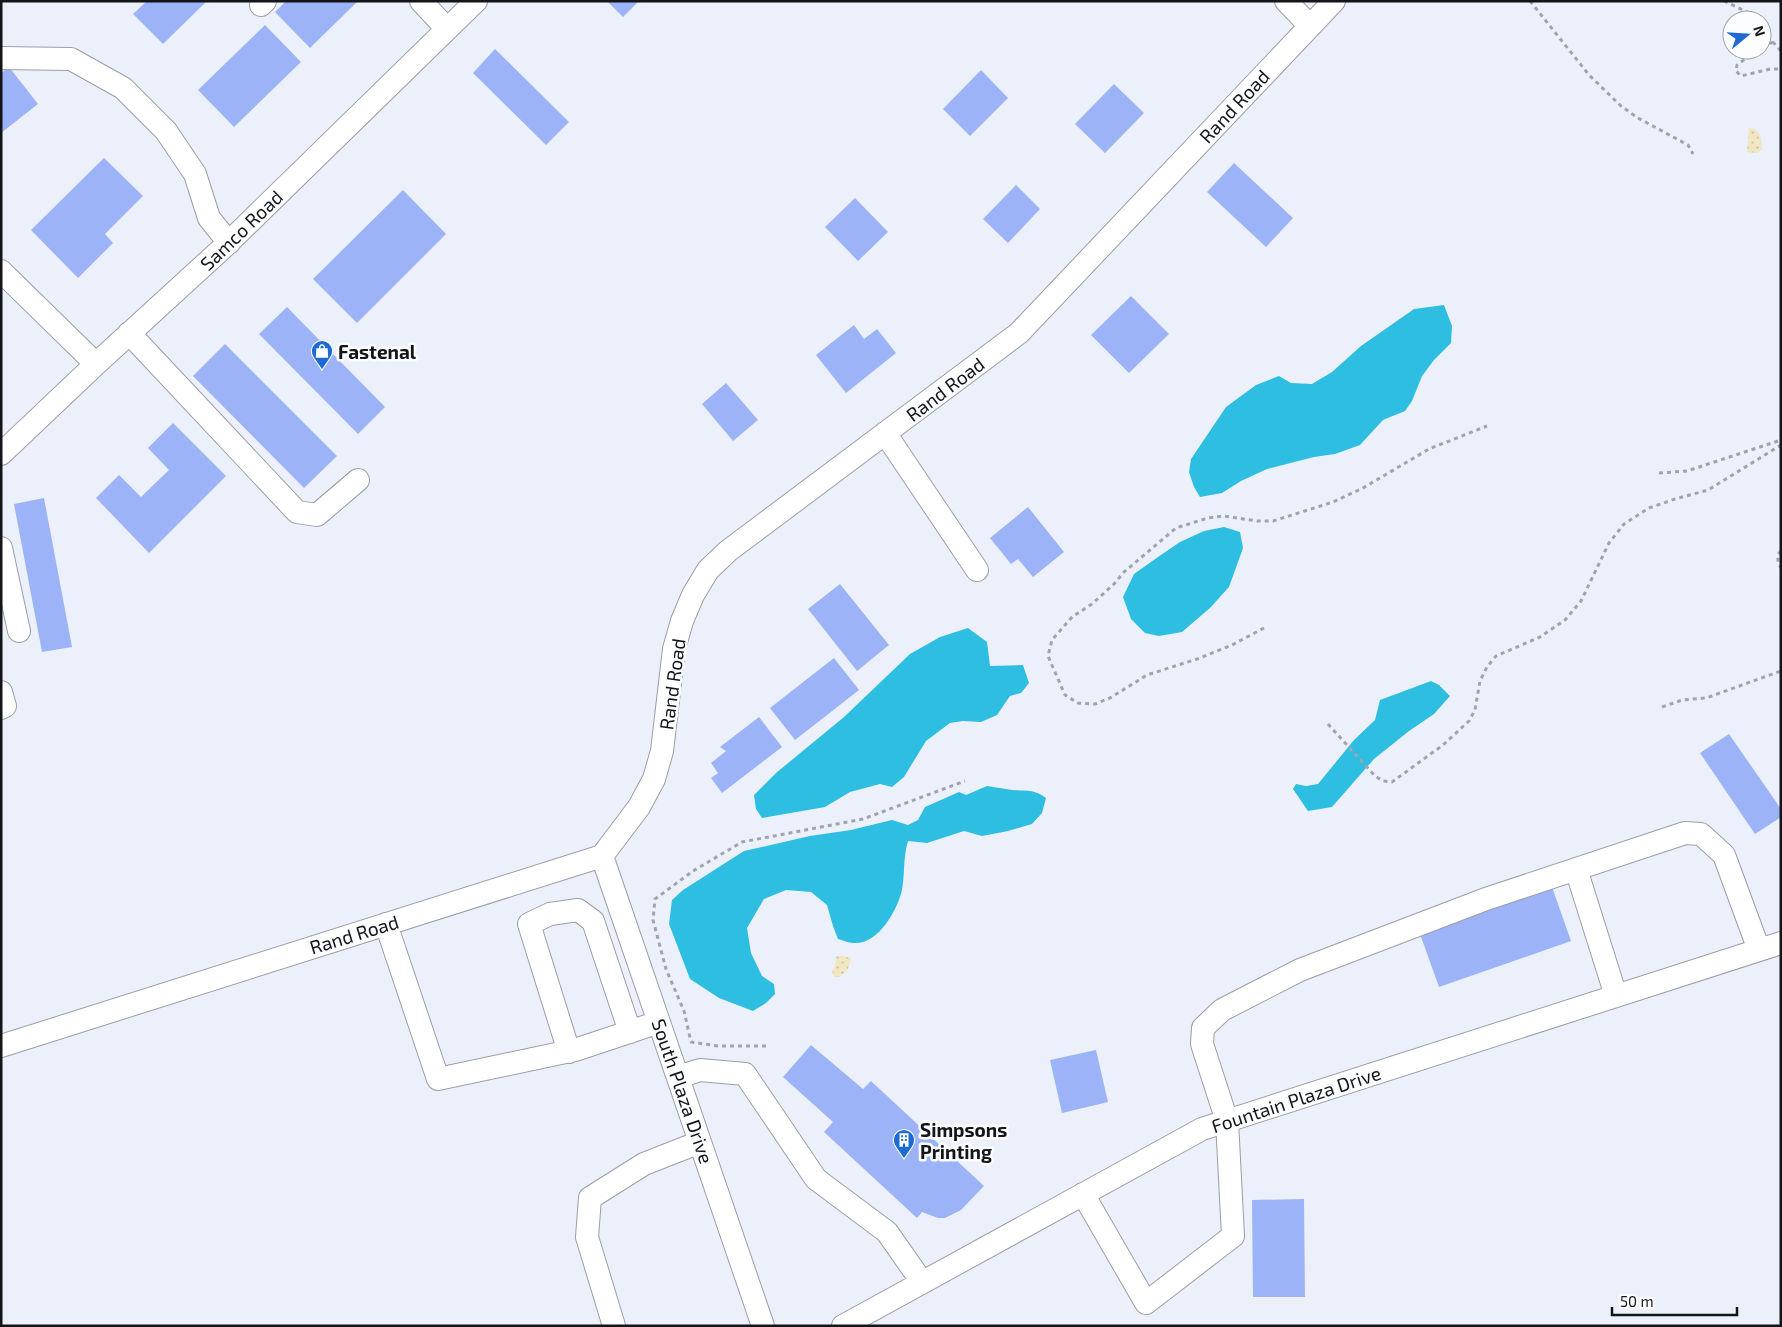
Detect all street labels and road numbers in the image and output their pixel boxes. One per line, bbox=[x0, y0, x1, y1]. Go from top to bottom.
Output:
street label: Rand Road bbox=[1194, 64, 1274, 148]
street label: Samco Road bbox=[195, 185, 287, 275]
street label: Rand Road bbox=[901, 352, 989, 426]
street label: Rand Road bbox=[654, 637, 690, 731]
street label: Rand Road bbox=[307, 910, 401, 958]
street label: South Plaza Drive bbox=[647, 1016, 719, 1166]
street label: Fountain Plaza Drive bbox=[1208, 1061, 1384, 1137]

